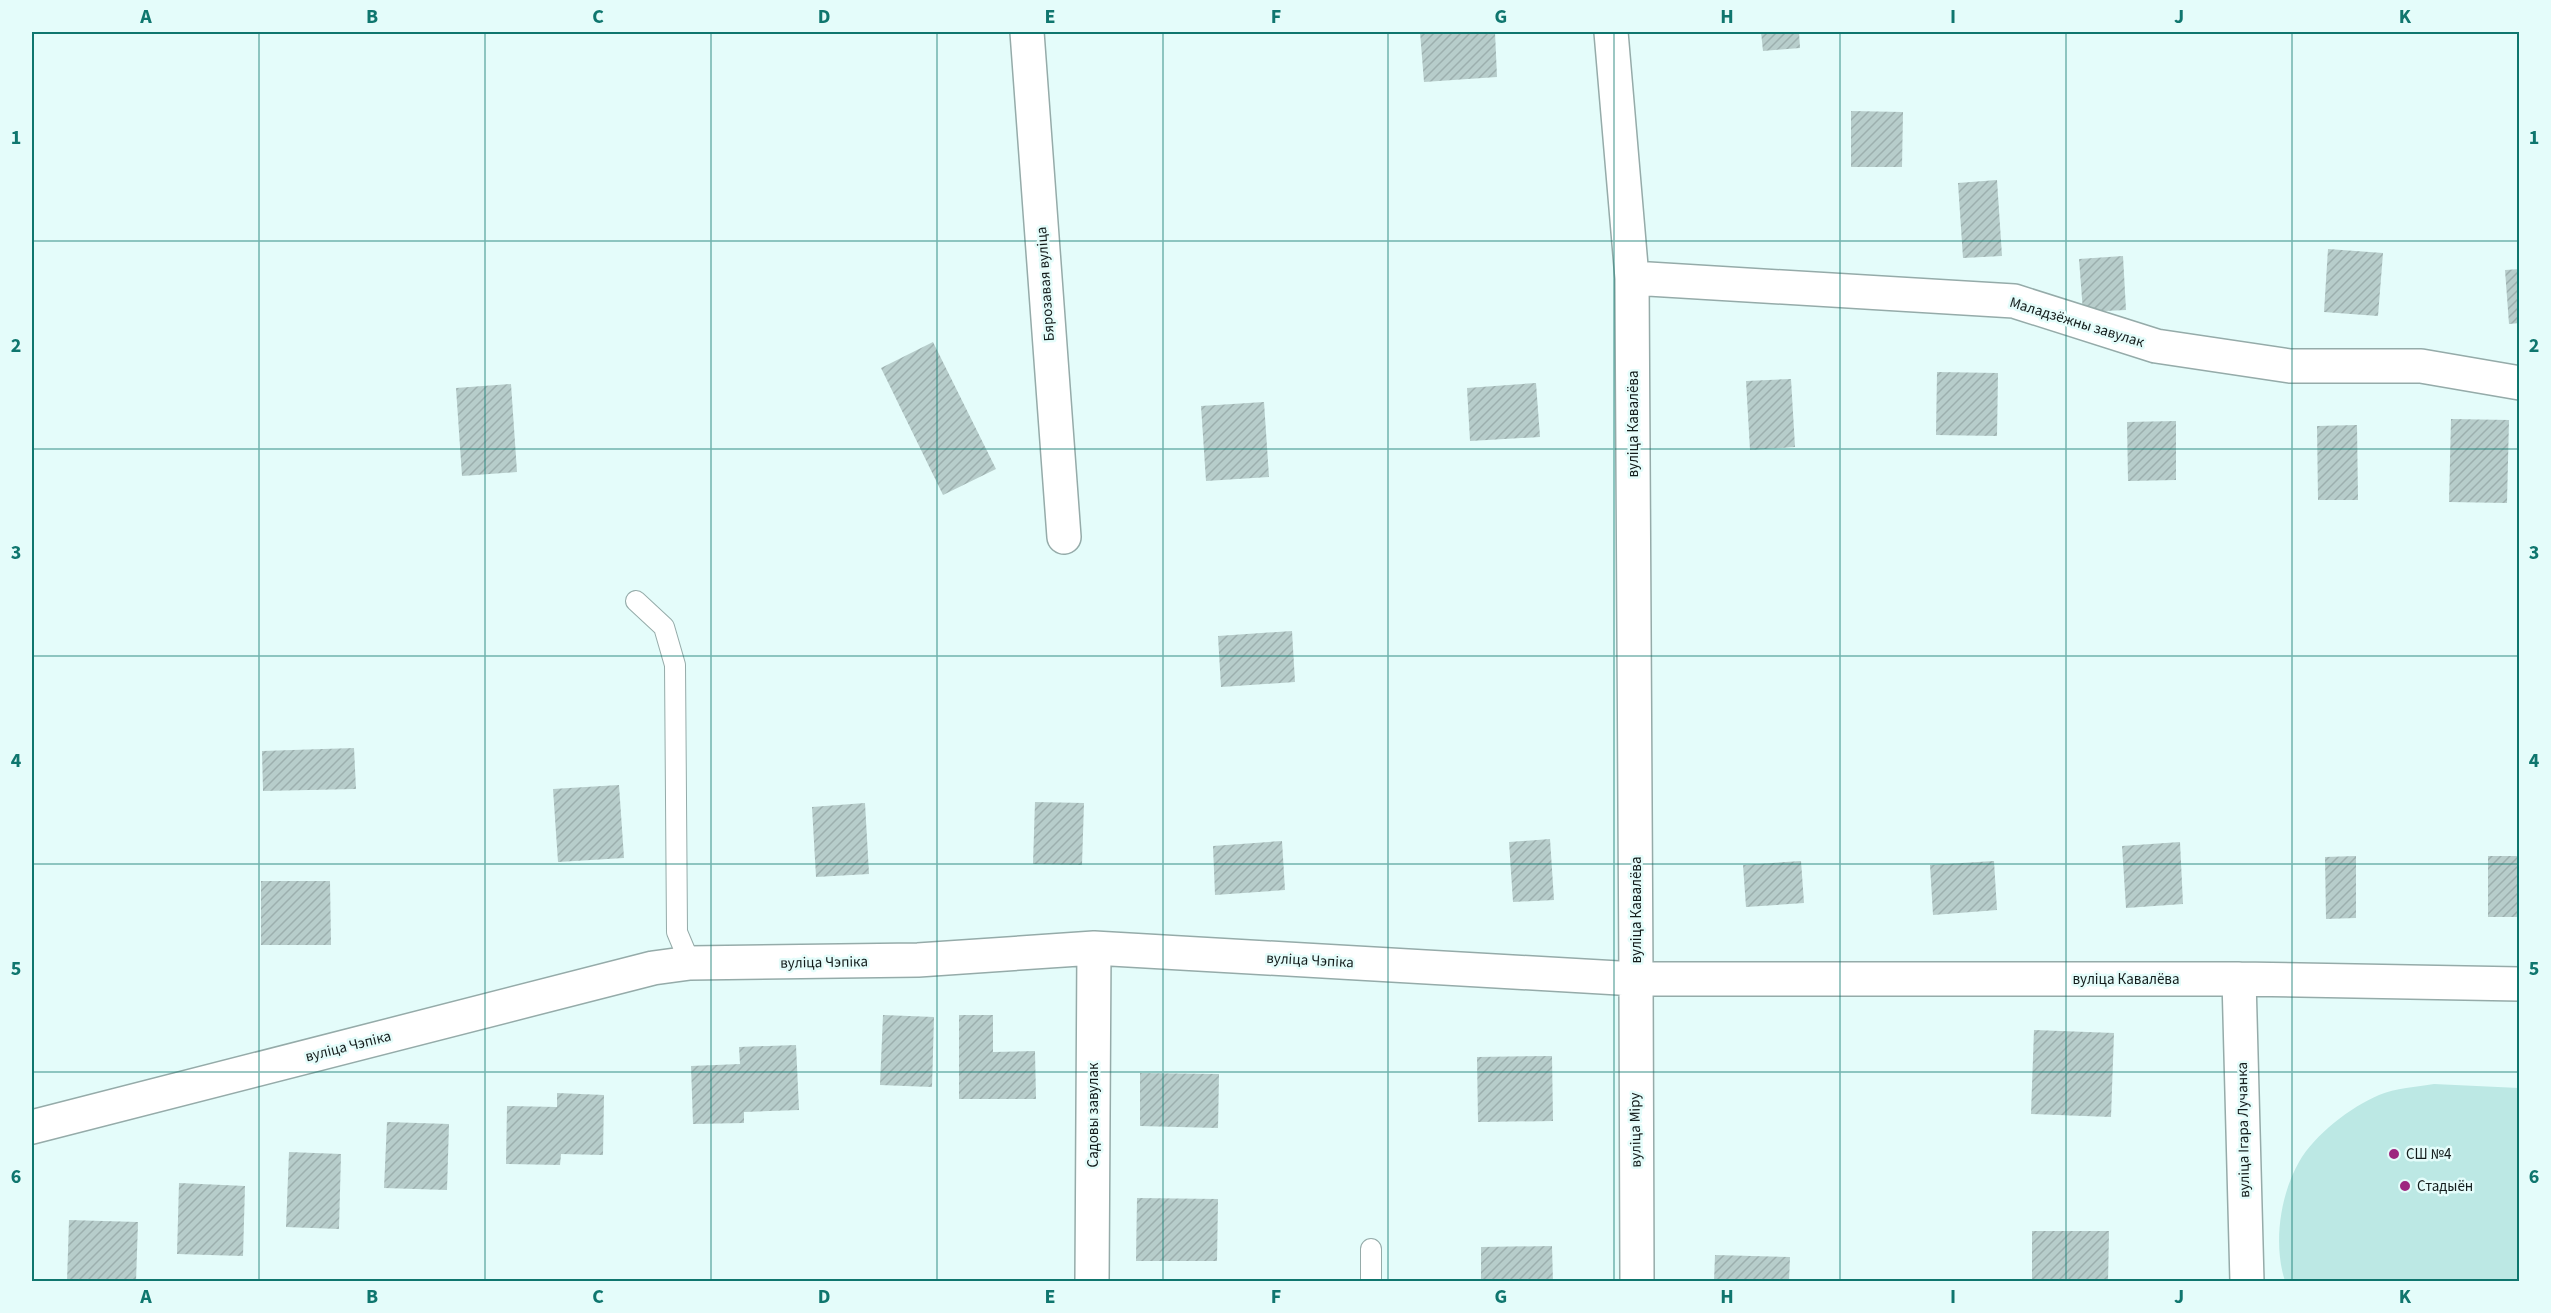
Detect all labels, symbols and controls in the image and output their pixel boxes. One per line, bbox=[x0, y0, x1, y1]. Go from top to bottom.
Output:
text: A bbox=[139, 3, 152, 31]
text: B bbox=[366, 3, 378, 31]
text: C bbox=[592, 3, 604, 31]
text: D bbox=[818, 3, 830, 31]
text: E bbox=[1045, 3, 1055, 31]
text: F bbox=[1271, 3, 1281, 31]
text: G bbox=[1495, 3, 1507, 31]
text: H bbox=[1720, 3, 1734, 31]
text: I bbox=[1950, 3, 1956, 31]
text: J bbox=[2174, 3, 2184, 31]
text: K bbox=[2399, 3, 2412, 31]
text: 1 bbox=[11, 124, 21, 152]
text: 1 bbox=[2529, 124, 2539, 152]
street label: Бярозавая вуліца bbox=[1031, 226, 1060, 342]
street label: Маладзёжны завулак bbox=[2007, 292, 2147, 353]
text: 2 bbox=[11, 332, 21, 360]
text: 2 bbox=[2529, 332, 2539, 360]
street label: вуліца Кавалёва bbox=[1623, 370, 1644, 478]
text: 3 bbox=[11, 539, 21, 567]
text: 3 bbox=[2529, 539, 2539, 567]
text: 4 bbox=[11, 747, 22, 775]
text: 4 bbox=[2529, 747, 2540, 775]
street label: вуліца Кавалёва bbox=[1626, 856, 1647, 964]
street label: вуліца Чэпіка bbox=[1266, 948, 1354, 973]
street label: вуліца Чэпіка bbox=[780, 951, 868, 974]
text: 5 bbox=[11, 955, 21, 983]
text: 5 bbox=[2529, 955, 2539, 983]
street label: вуліца Кавалёва bbox=[2072, 969, 2180, 990]
street label: вуліца Чэпіка bbox=[303, 1026, 393, 1067]
street label: Садовы завулак bbox=[1083, 1062, 1104, 1167]
street label: вуліца Ігара Лучанка bbox=[2232, 1062, 2255, 1198]
street label: вуліца Міру bbox=[1624, 1092, 1647, 1168]
place label: СШ №4 bbox=[2406, 1144, 2452, 1165]
marker: СШ №4 bbox=[2387, 1147, 2401, 1161]
text: 6 bbox=[11, 1163, 21, 1191]
text: 6 bbox=[2529, 1163, 2539, 1191]
place label: Стадыён bbox=[2417, 1176, 2473, 1197]
marker: Стадыён bbox=[2398, 1179, 2412, 1193]
text: A bbox=[139, 1283, 152, 1311]
text: B bbox=[366, 1283, 378, 1311]
text: C bbox=[592, 1283, 604, 1311]
text: D bbox=[818, 1283, 830, 1311]
text: E bbox=[1045, 1283, 1055, 1311]
text: F bbox=[1271, 1283, 1281, 1311]
text: G bbox=[1495, 1283, 1507, 1311]
text: H bbox=[1720, 1283, 1734, 1311]
text: I bbox=[1950, 1283, 1956, 1311]
text: J bbox=[2174, 1283, 2184, 1311]
text: K bbox=[2399, 1283, 2412, 1311]

